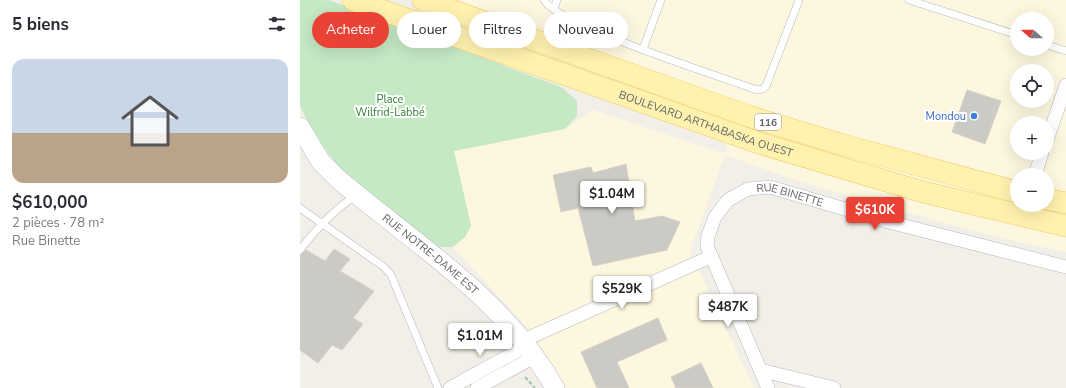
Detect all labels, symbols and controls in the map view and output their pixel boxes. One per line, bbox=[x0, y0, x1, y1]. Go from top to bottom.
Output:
chip: Acheter bbox=[312, 12, 389, 48]
chip: Louer bbox=[397, 12, 461, 48]
chip: Filtres bbox=[469, 12, 536, 48]
chip: Nouveau bbox=[544, 12, 628, 48]
north arrow bbox=[1010, 12, 1054, 56]
map controls bbox=[1010, 12, 1054, 212]
text: 5 biens bbox=[12, 13, 69, 36]
icon: filters bbox=[266, 13, 288, 35]
button: locate bbox=[1010, 64, 1054, 108]
icon: home bbox=[114, 85, 186, 157]
street label: BOULEVARD ARTHABASKA OUEST bbox=[617, 87, 795, 161]
park label: Place Wilfrid-Labbé bbox=[355, 92, 425, 120]
place label: Mondou bbox=[926, 109, 966, 124]
marker: Mondou bbox=[969, 111, 979, 121]
road number: 116 bbox=[755, 114, 781, 130]
button: + bbox=[1010, 116, 1054, 160]
button: − bbox=[1010, 168, 1054, 212]
street label: RUE BINETTE bbox=[756, 180, 825, 210]
pin: $1.04M bbox=[579, 181, 645, 215]
text: $1.04M bbox=[589, 185, 635, 203]
text: $610,000 bbox=[12, 191, 88, 214]
pin: $610K bbox=[847, 197, 903, 231]
text: $610K bbox=[855, 201, 895, 219]
street label: RUE NOTRE-DAME EST bbox=[379, 211, 482, 298]
text: 2 pièces · 78 m² bbox=[12, 214, 104, 232]
text: Rue Binette bbox=[12, 232, 80, 250]
pin: $529K bbox=[594, 276, 650, 310]
text: $529K bbox=[602, 280, 642, 298]
pin: $487K bbox=[700, 294, 756, 328]
text: $487K bbox=[708, 298, 748, 316]
pin: $1.01M bbox=[447, 323, 513, 357]
text: $1.01M bbox=[457, 327, 503, 345]

